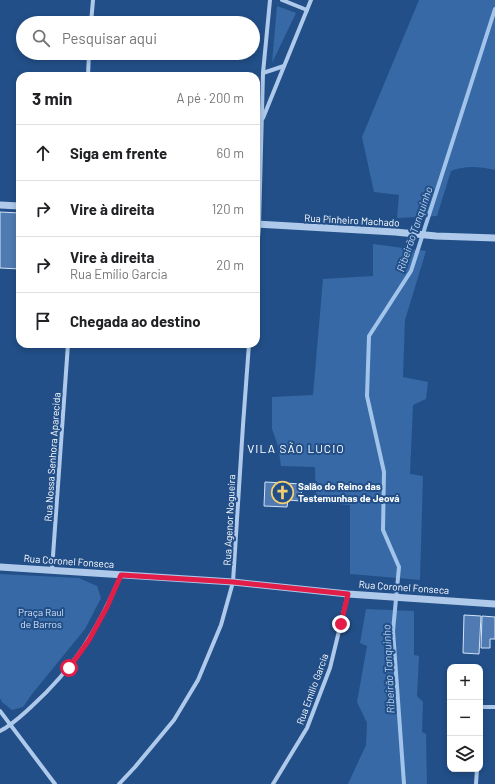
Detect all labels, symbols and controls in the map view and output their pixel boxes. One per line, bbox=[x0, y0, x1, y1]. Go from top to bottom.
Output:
search box bbox=[16, 16, 260, 60]
icon: search bbox=[30, 27, 52, 49]
text: Pesquisar aqui bbox=[62, 29, 157, 47]
text: 3 min bbox=[32, 88, 72, 108]
text: A pé · 200 m bbox=[177, 90, 244, 106]
icon: ahead bbox=[32, 142, 54, 164]
text: Siga em frente bbox=[70, 144, 167, 162]
text: 60 m bbox=[217, 145, 244, 161]
water label: Ribeirão Tanquinho bbox=[393, 185, 435, 273]
icon: right bbox=[32, 198, 54, 220]
text: Vire à direita bbox=[70, 200, 154, 218]
text: 120 m bbox=[212, 201, 244, 217]
street label: Rua Pinheiro Machado bbox=[304, 212, 400, 228]
text: Vire à direita bbox=[70, 248, 154, 266]
icon: right bbox=[32, 254, 54, 276]
text: 20 m bbox=[216, 257, 244, 273]
text: Rua Emílio Garcia bbox=[70, 266, 167, 282]
icon: arrive bbox=[32, 310, 54, 332]
text: Chegada ao destino bbox=[70, 312, 201, 330]
street label: Rua Nossa Senhora Aparecida bbox=[42, 392, 62, 522]
district label: VILA SÃO LUCIO bbox=[247, 441, 345, 455]
street label: Rua Agenor Nogueira bbox=[221, 474, 237, 566]
church icon: Salão do Reino das Testemunhas de Jeová bbox=[270, 479, 296, 505]
place label: Salão do Reino das Testemunhas de Jeová bbox=[298, 480, 400, 504]
street label: Rua Coronel Fonseca bbox=[23, 552, 115, 570]
street label: Rua Coronel Fonseca bbox=[358, 578, 450, 596]
park label: Praça Raul de Barros bbox=[18, 606, 64, 630]
route end bbox=[332, 615, 350, 633]
water label: Ribeirão Tanquinho bbox=[379, 624, 397, 714]
street label: Rua Emílio Garcia bbox=[294, 652, 330, 726]
route start bbox=[60, 659, 78, 677]
map controls bbox=[447, 664, 483, 772]
button: + bbox=[447, 664, 483, 700]
button: − bbox=[447, 700, 483, 736]
button: layers bbox=[447, 736, 483, 772]

